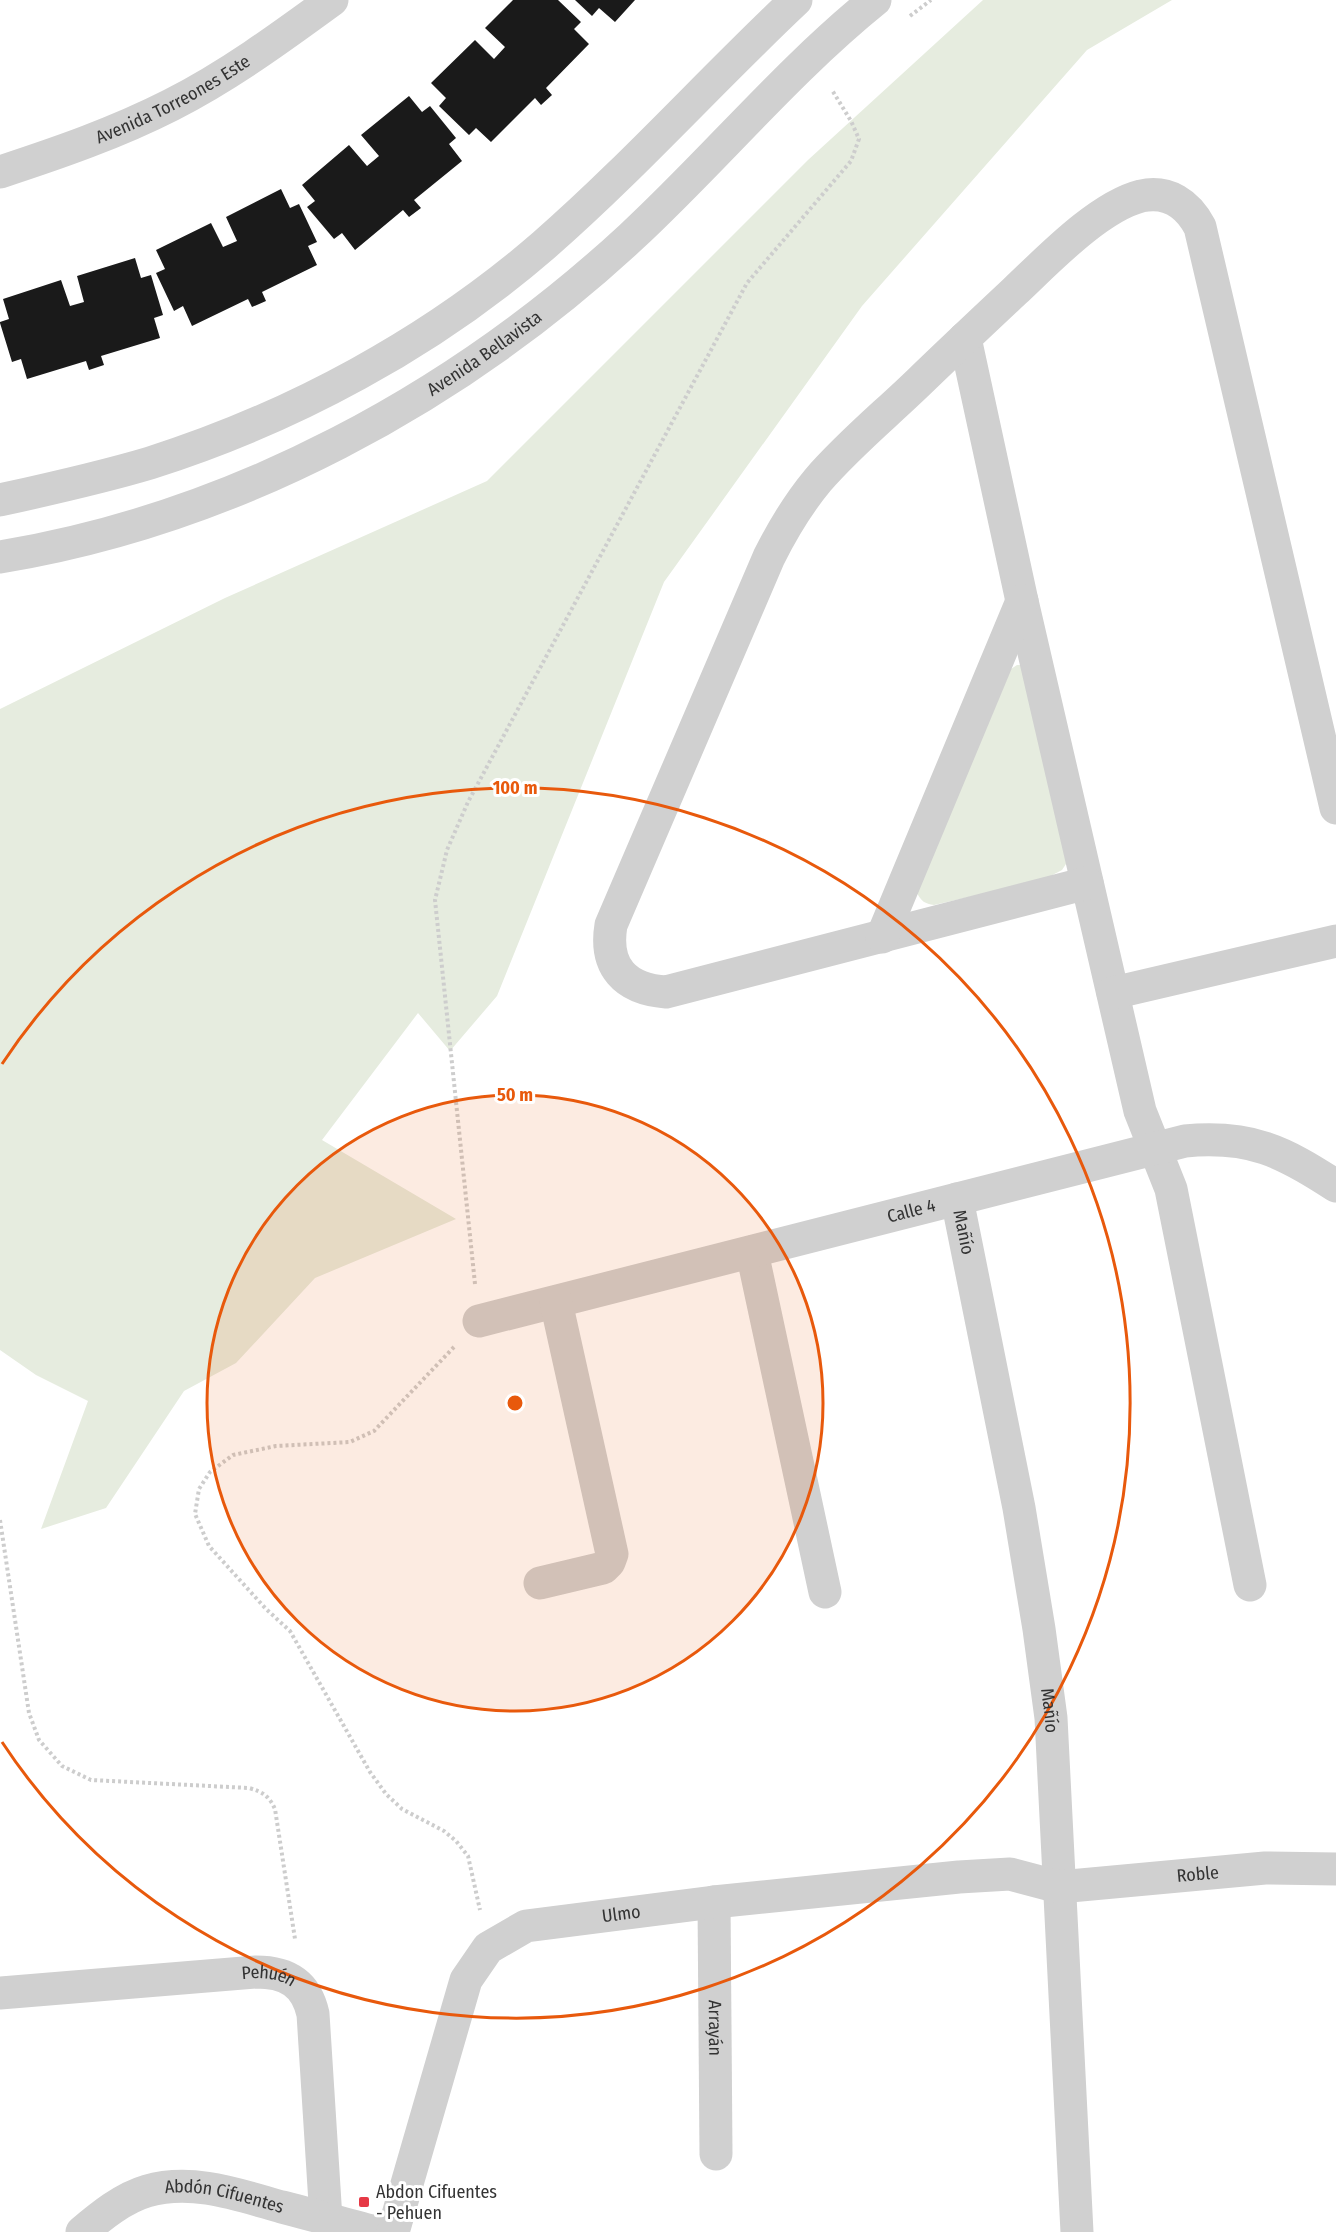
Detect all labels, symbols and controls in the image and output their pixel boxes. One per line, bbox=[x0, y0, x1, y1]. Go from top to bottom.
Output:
street label: Avenida Torreones Este bbox=[92, 50, 254, 148]
street label: Avenida Bellavista bbox=[423, 306, 546, 401]
text: 100 m bbox=[493, 777, 537, 799]
text: 50 m bbox=[497, 1084, 533, 1106]
street label: Calle 4 bbox=[885, 1194, 938, 1228]
street label: Mañío bbox=[948, 1208, 979, 1257]
centre of rings bbox=[505, 1393, 525, 1413]
street label: Mañío bbox=[1036, 1687, 1063, 1734]
street label: Roble bbox=[1176, 1861, 1220, 1887]
street label: Ulmo bbox=[601, 1900, 642, 1927]
street label: Pehuén bbox=[241, 1961, 300, 1992]
street label: Arrayán bbox=[704, 2000, 726, 2056]
street label: Abdón Cifuentes bbox=[164, 2175, 287, 2218]
place label: Abdon Cifuentes - Pehuen bbox=[376, 2181, 497, 2224]
marker: Abdon Cifuentes - Pehuen bbox=[357, 2195, 371, 2209]

